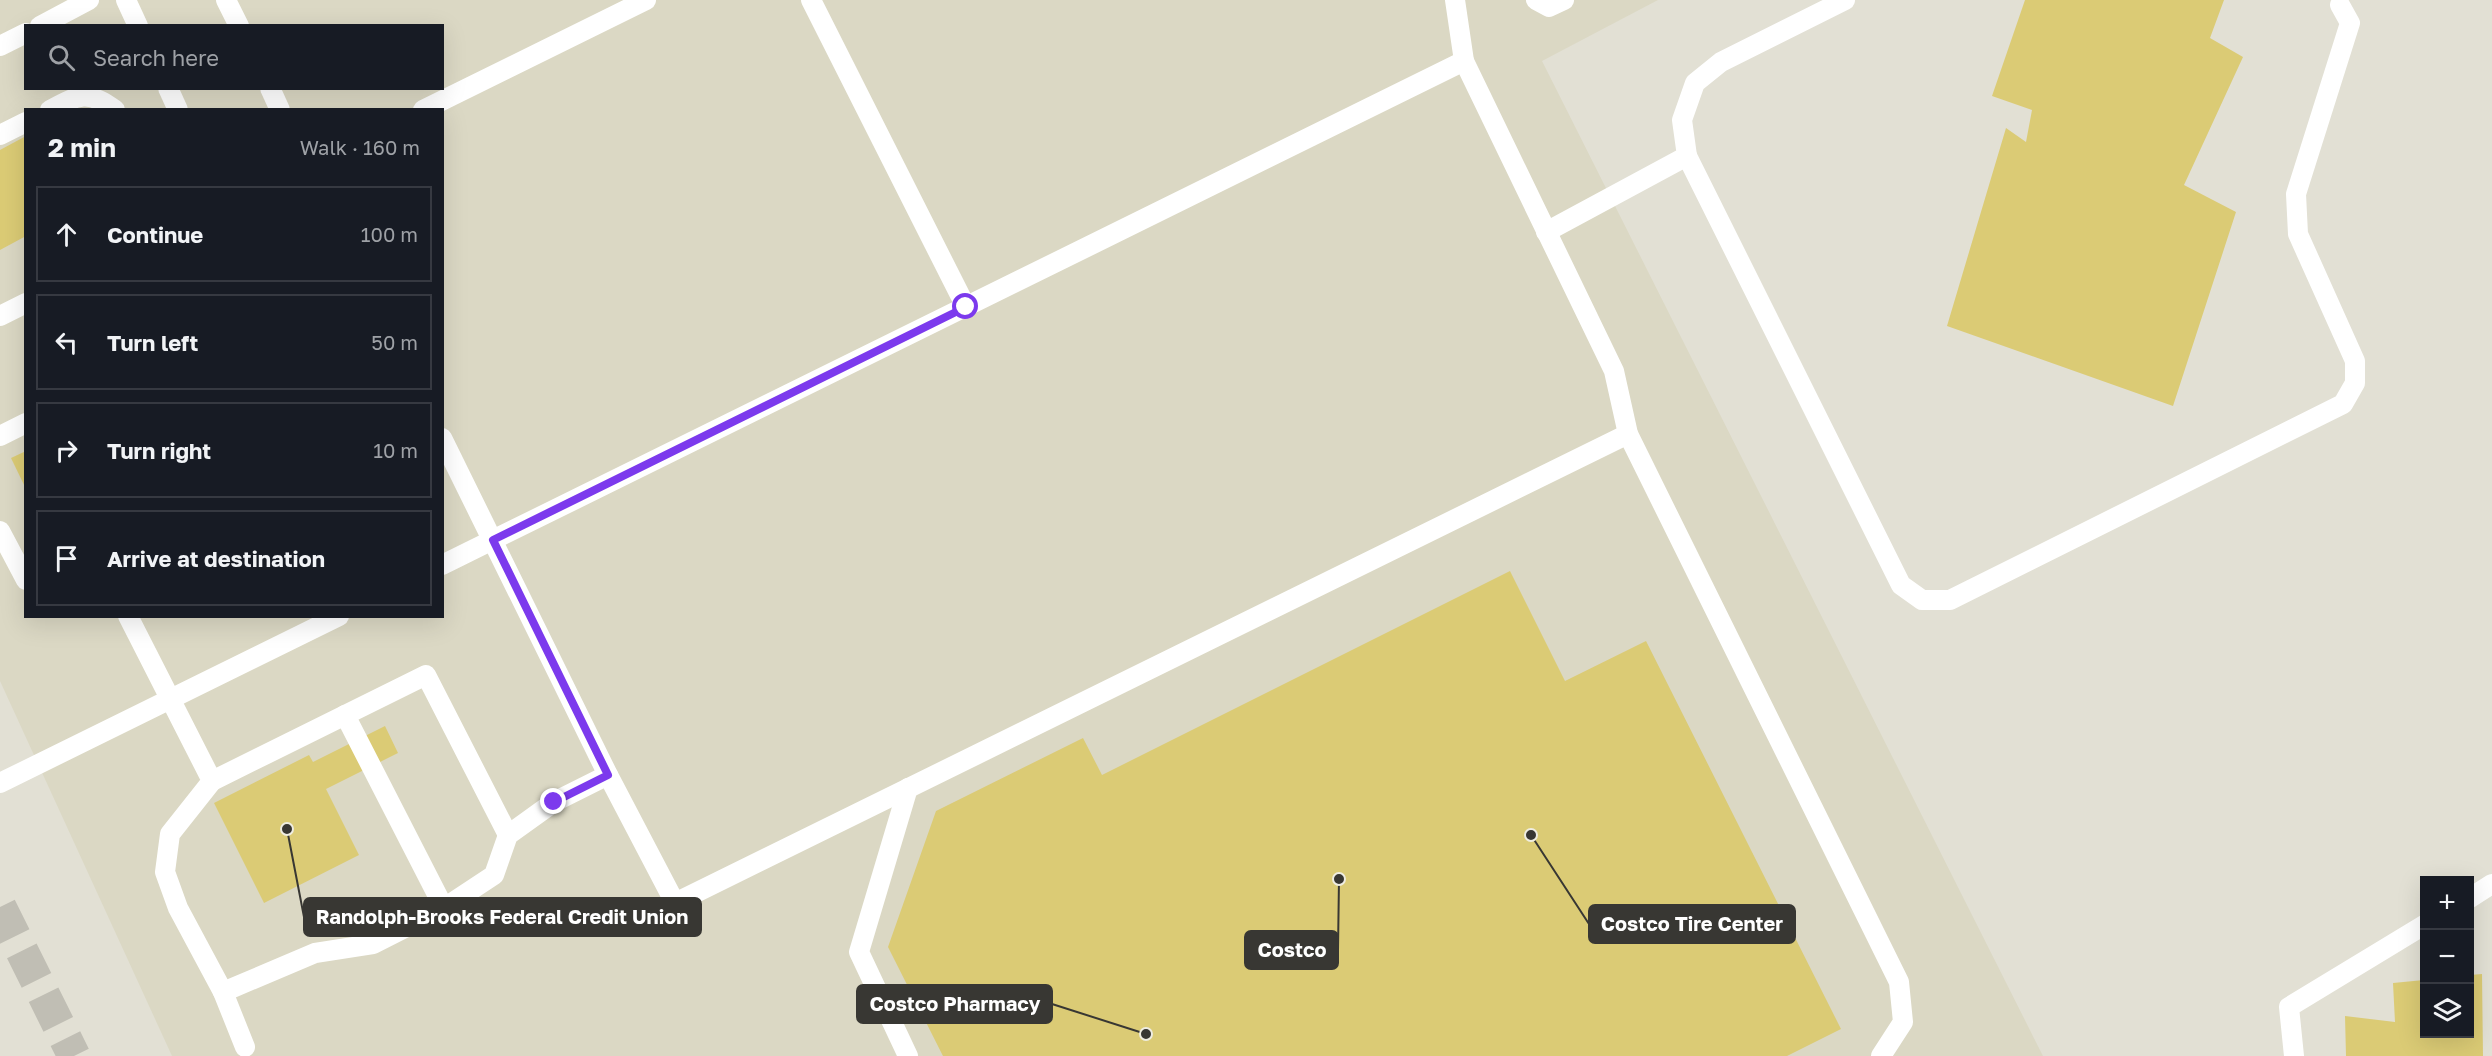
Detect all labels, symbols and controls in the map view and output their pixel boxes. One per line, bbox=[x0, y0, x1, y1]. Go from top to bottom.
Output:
search box bbox=[24, 24, 444, 90]
icon: search bbox=[45, 41, 78, 74]
text: Search here bbox=[93, 44, 219, 71]
text: 2 min bbox=[48, 132, 116, 163]
text: Walk · 160 m bbox=[300, 135, 420, 159]
icon: ahead bbox=[50, 218, 83, 251]
text: Continue bbox=[107, 221, 203, 248]
text: 100 m bbox=[361, 222, 418, 246]
route start bbox=[952, 293, 978, 319]
icon: left bbox=[50, 326, 83, 359]
text: Turn left bbox=[107, 329, 198, 356]
text: 50 m bbox=[371, 330, 418, 354]
icon: right bbox=[50, 434, 83, 467]
text: Turn right bbox=[107, 437, 211, 464]
text: 10 m bbox=[373, 438, 418, 462]
icon: arrive bbox=[50, 542, 83, 575]
text: Arrive at destination bbox=[107, 545, 325, 572]
route end bbox=[540, 788, 566, 814]
map controls bbox=[2420, 876, 2474, 1038]
button: + bbox=[2420, 876, 2474, 930]
callout: Randolph-Brooks Federal Credit Union bbox=[304, 898, 701, 936]
text: Randolph-Brooks Federal Credit Union bbox=[316, 904, 688, 928]
callout: Costco Tire Center bbox=[1589, 905, 1795, 943]
text: Costco Tire Center bbox=[1601, 911, 1783, 935]
button: − bbox=[2420, 930, 2474, 984]
callout: Costco bbox=[1245, 931, 1338, 969]
text: Costco bbox=[1258, 937, 1326, 961]
button: layers bbox=[2420, 984, 2474, 1038]
callout: Costco Pharmacy bbox=[857, 985, 1052, 1023]
text: Costco Pharmacy bbox=[870, 991, 1040, 1015]

